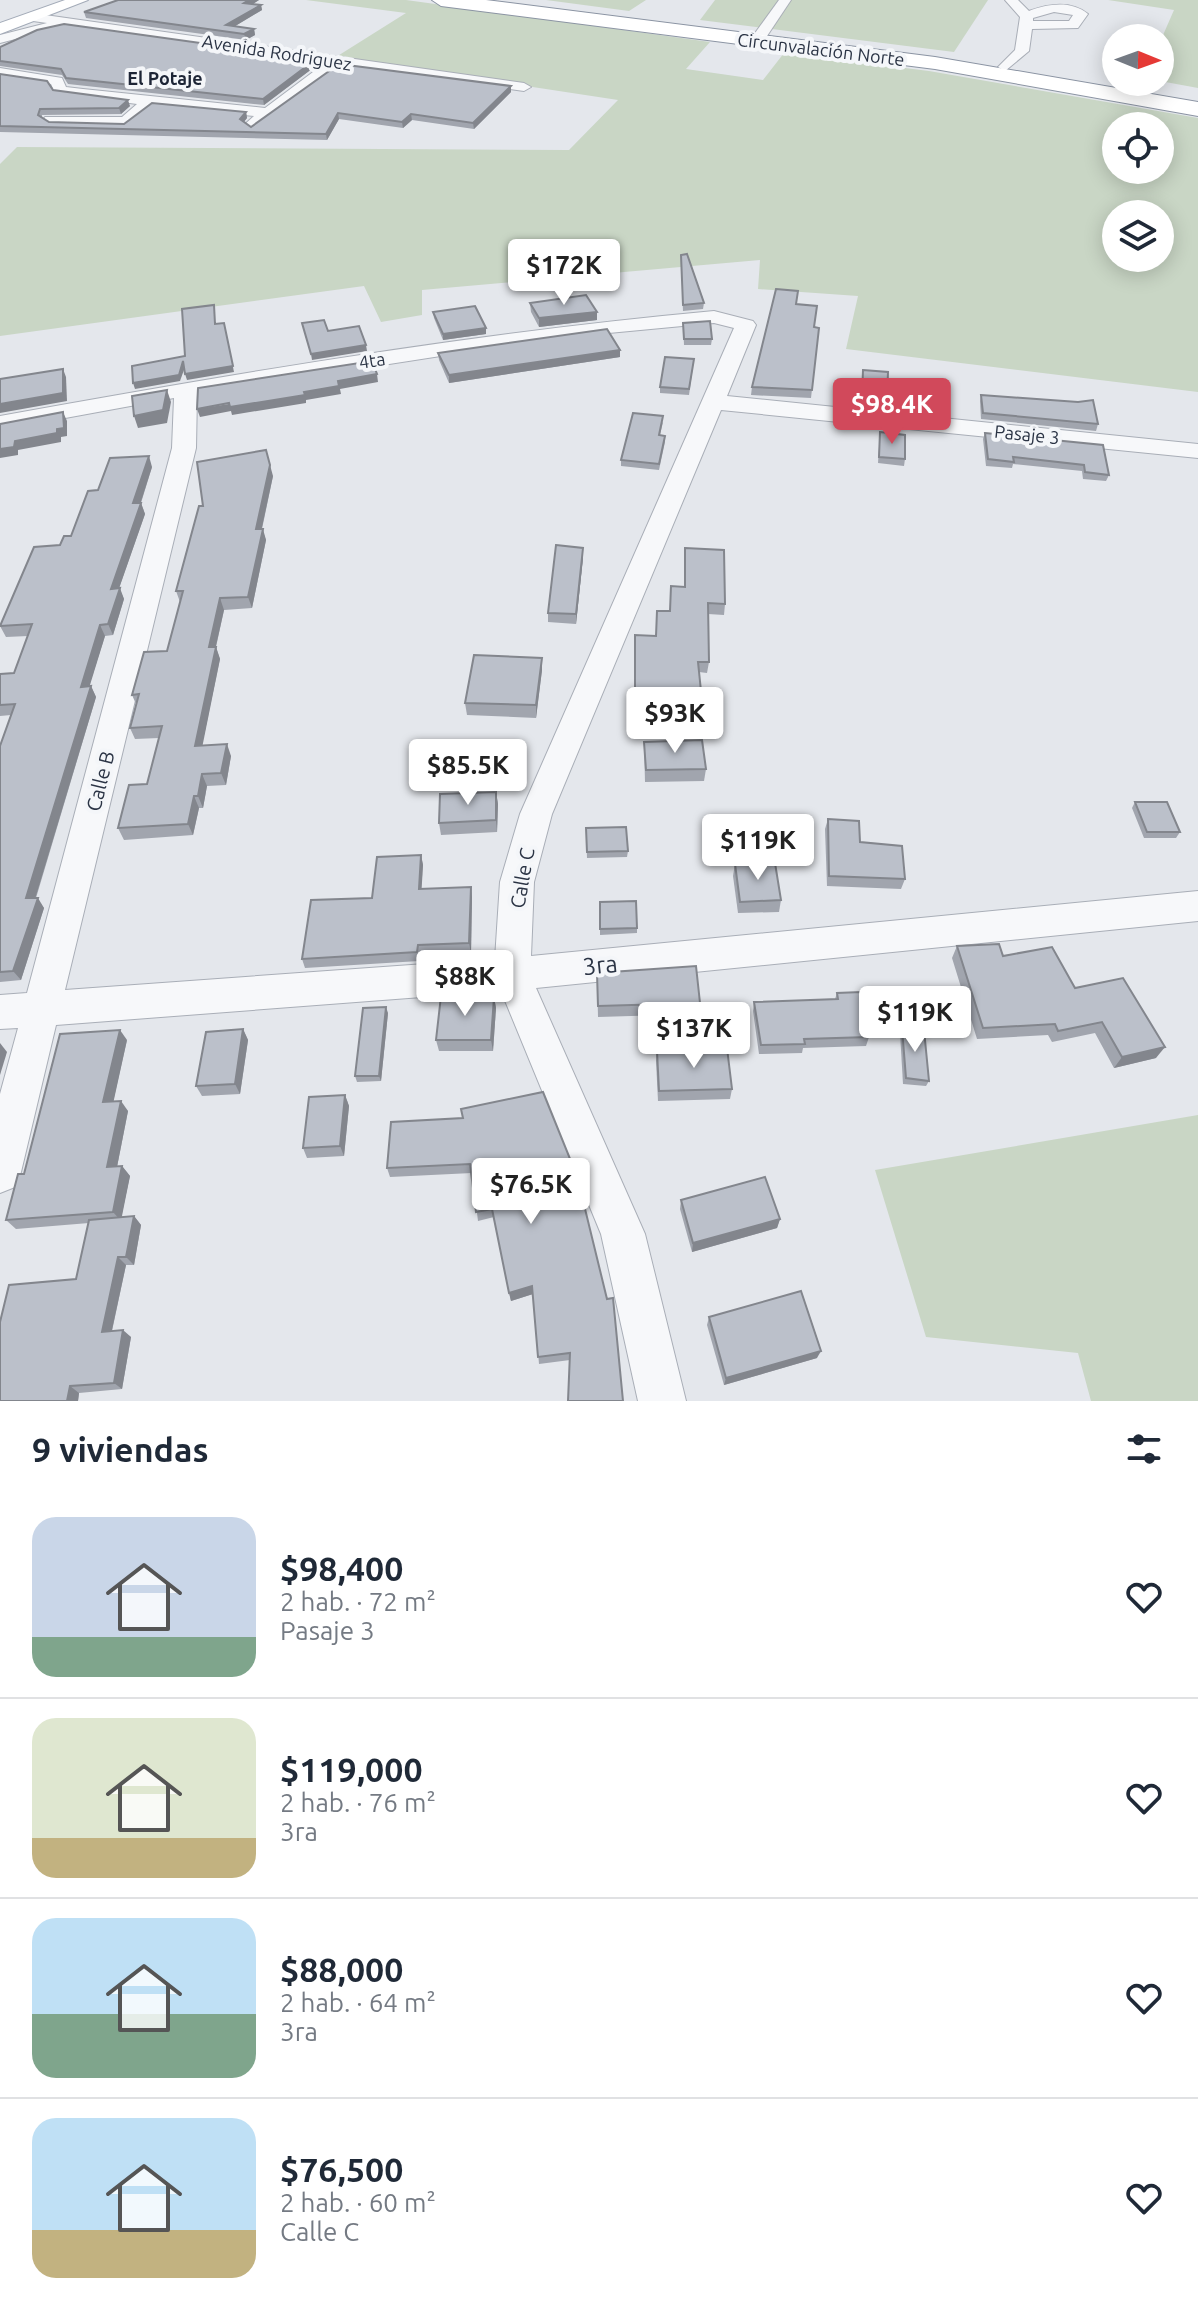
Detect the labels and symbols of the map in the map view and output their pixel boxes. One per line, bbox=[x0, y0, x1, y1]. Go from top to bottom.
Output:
north arrow bbox=[1102, 24, 1174, 96]
street label: Circunvalación Norte bbox=[736, 29, 906, 69]
street label: Avenida Rodriguez bbox=[201, 30, 353, 74]
district label: El Potaje bbox=[127, 68, 203, 88]
pin: $172K bbox=[508, 239, 620, 307]
street label: 4ta bbox=[357, 348, 387, 372]
pin: $98.4K bbox=[827, 378, 957, 446]
street label: Pasaje 3 bbox=[993, 421, 1061, 447]
pin: $93K bbox=[628, 687, 722, 755]
pin: $85.5K bbox=[403, 739, 533, 807]
street label: Calle B bbox=[81, 748, 119, 814]
pin: $119K bbox=[702, 814, 814, 882]
street label: Calle C bbox=[505, 846, 539, 910]
pin: $88K bbox=[418, 950, 512, 1018]
street label: 3ra bbox=[581, 950, 619, 980]
pin: $119K bbox=[859, 986, 971, 1054]
pin: $137K bbox=[638, 1002, 750, 1070]
pin: $76.5K bbox=[466, 1158, 596, 1226]

